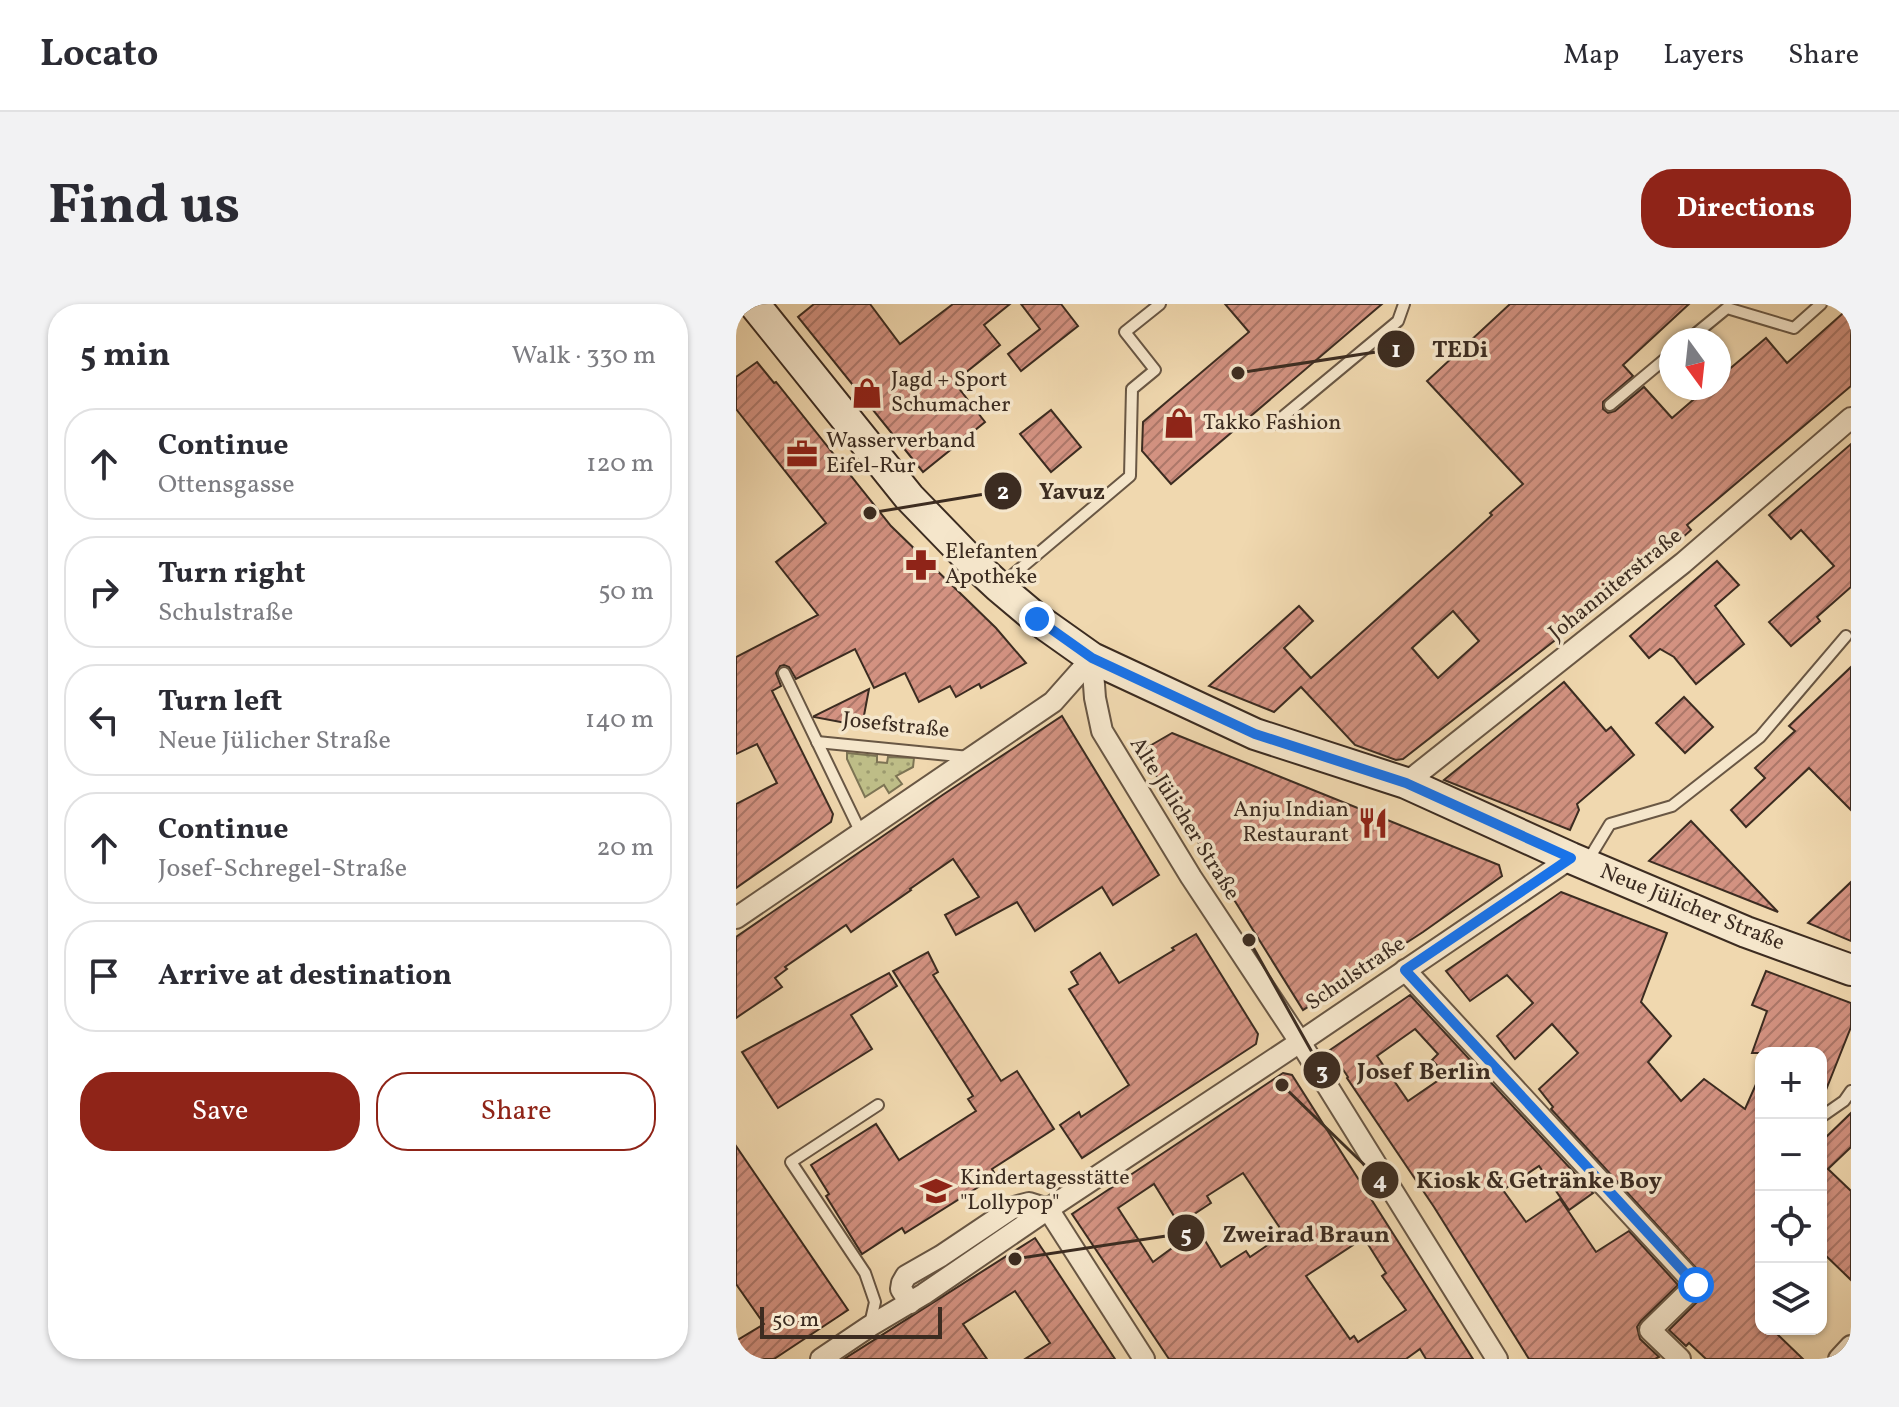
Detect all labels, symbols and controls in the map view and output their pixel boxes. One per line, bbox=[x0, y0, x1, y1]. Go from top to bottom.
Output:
text: Locato bbox=[40, 29, 158, 82]
text: Map bbox=[1563, 36, 1619, 75]
text: Layers bbox=[1663, 36, 1744, 75]
text: Share bbox=[1788, 36, 1859, 75]
text: Find us bbox=[48, 169, 240, 247]
button: Directions bbox=[1641, 169, 1851, 248]
callout: TEDi bbox=[1376, 325, 1504, 373]
north arrow bbox=[1659, 328, 1731, 400]
text: 5 min bbox=[80, 333, 170, 380]
text: 1 bbox=[1391, 334, 1401, 368]
text: TEDi bbox=[1432, 334, 1488, 368]
text: Walk · 330 m bbox=[512, 338, 656, 374]
place label: Jagd + Sport Schumacher bbox=[891, 365, 1010, 421]
shop icon: Jagd + Sport Schumacher bbox=[850, 376, 884, 410]
shop icon: Takko Fashion bbox=[1162, 406, 1196, 440]
place label: Takko Fashion bbox=[1203, 408, 1341, 439]
text: Continue bbox=[158, 425, 289, 467]
place label: Wasserverband Eifel-Rur bbox=[826, 426, 976, 482]
office icon: Wasserverband Eifel-Rur bbox=[785, 437, 819, 471]
icon: ahead bbox=[82, 442, 126, 486]
text: 120 m bbox=[586, 446, 654, 482]
text: Ottensgasse bbox=[158, 467, 295, 503]
callout: Yavuz bbox=[983, 467, 1121, 515]
text: 2 bbox=[997, 476, 1009, 510]
text: Yavuz bbox=[1039, 476, 1105, 510]
street label: Johanniterstraße bbox=[1543, 521, 1689, 649]
place label: Elefanten Apotheke bbox=[945, 537, 1038, 593]
pharmacy icon: Elefanten Apotheke bbox=[904, 548, 938, 582]
text: Turn right bbox=[158, 553, 306, 595]
icon: right bbox=[82, 570, 126, 614]
text: 50 m bbox=[598, 574, 654, 610]
text: Schulstraße bbox=[158, 595, 293, 631]
route end bbox=[1019, 601, 1055, 637]
text: Turn left bbox=[158, 681, 282, 723]
icon: left bbox=[82, 698, 126, 742]
text: 140 m bbox=[585, 702, 654, 738]
street label: Josefstraße bbox=[841, 705, 951, 747]
text: Neue Jülicher Straße bbox=[158, 723, 391, 759]
street label: Alte Jülicher Straße bbox=[1121, 731, 1247, 907]
place label: Anju Indian Restaurant bbox=[1233, 795, 1349, 851]
restaurant icon: Anju Indian Restaurant bbox=[1356, 806, 1390, 840]
text: Continue bbox=[158, 809, 289, 851]
icon: ahead bbox=[82, 826, 126, 870]
text: 20 m bbox=[596, 830, 654, 866]
text: Josef-Schregel-Straße bbox=[158, 851, 407, 887]
street label: Neue Jülicher Straße bbox=[1595, 857, 1789, 959]
street label: Schulstraße bbox=[1300, 929, 1412, 1019]
icon: arrive bbox=[82, 954, 126, 998]
text: Arrive at destination bbox=[158, 955, 452, 997]
callout: Josef Berlin bbox=[1302, 1046, 1506, 1094]
map controls bbox=[1755, 1047, 1827, 1335]
button: + bbox=[1755, 1047, 1827, 1119]
text: 3 bbox=[1316, 1056, 1328, 1090]
text: Josef Berlin bbox=[1356, 1056, 1491, 1090]
button: Save bbox=[80, 1072, 360, 1151]
button: Share bbox=[376, 1072, 656, 1151]
button: − bbox=[1755, 1119, 1827, 1191]
callout: Kiosk & Getränke Boy bbox=[1360, 1156, 1678, 1204]
place label: Kindertagesstätte "Lollypop" bbox=[960, 1163, 1130, 1219]
text: 4 bbox=[1373, 1165, 1387, 1199]
text: Kiosk & Getränke Boy bbox=[1416, 1165, 1662, 1199]
school or university icon: Kindertagesstätte "Lollypop" bbox=[919, 1174, 953, 1208]
button: locate bbox=[1755, 1191, 1827, 1263]
callout: Zweirad Braun bbox=[1166, 1209, 1406, 1257]
text: 5 bbox=[1180, 1219, 1192, 1253]
text: Zweirad Braun bbox=[1222, 1219, 1390, 1253]
button: layers bbox=[1755, 1263, 1827, 1335]
route start bbox=[1678, 1267, 1714, 1303]
scale bar bbox=[760, 1303, 942, 1339]
text: 50 m bbox=[772, 1305, 819, 1336]

